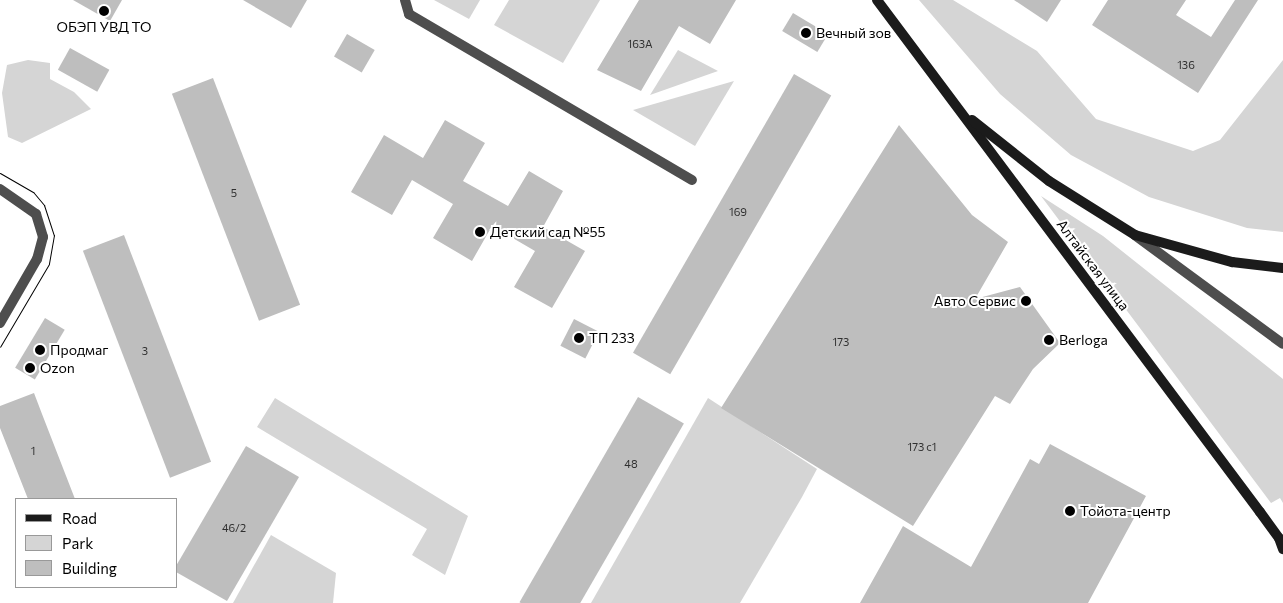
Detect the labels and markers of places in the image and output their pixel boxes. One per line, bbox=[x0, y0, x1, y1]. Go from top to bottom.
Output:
marker: ОБЭП УВД ТО bbox=[98, 5, 110, 17]
place label: ОБЭП УВД ТО bbox=[56, 19, 152, 35]
place label: Вечный зов bbox=[816, 25, 891, 41]
marker: Вечный зов bbox=[800, 27, 812, 39]
place label: Детский сад №55 bbox=[490, 224, 606, 240]
marker: Детский сад №55 bbox=[474, 226, 486, 238]
place label: Авто Сервис bbox=[934, 293, 1016, 309]
marker: Авто Сервис bbox=[1020, 295, 1032, 307]
place label: ТП 233 bbox=[589, 330, 635, 346]
marker: ТП 233 bbox=[573, 332, 585, 344]
place label: Berloga bbox=[1059, 332, 1108, 348]
marker: Berloga bbox=[1043, 334, 1055, 346]
place label: Продмаг bbox=[50, 342, 108, 358]
marker: Продмаг bbox=[34, 344, 46, 356]
place label: Ozon bbox=[40, 360, 75, 376]
marker: Ozon bbox=[24, 362, 36, 374]
place label: Тойота-центр bbox=[1080, 503, 1171, 519]
marker: Тойота-центр bbox=[1064, 505, 1076, 517]

